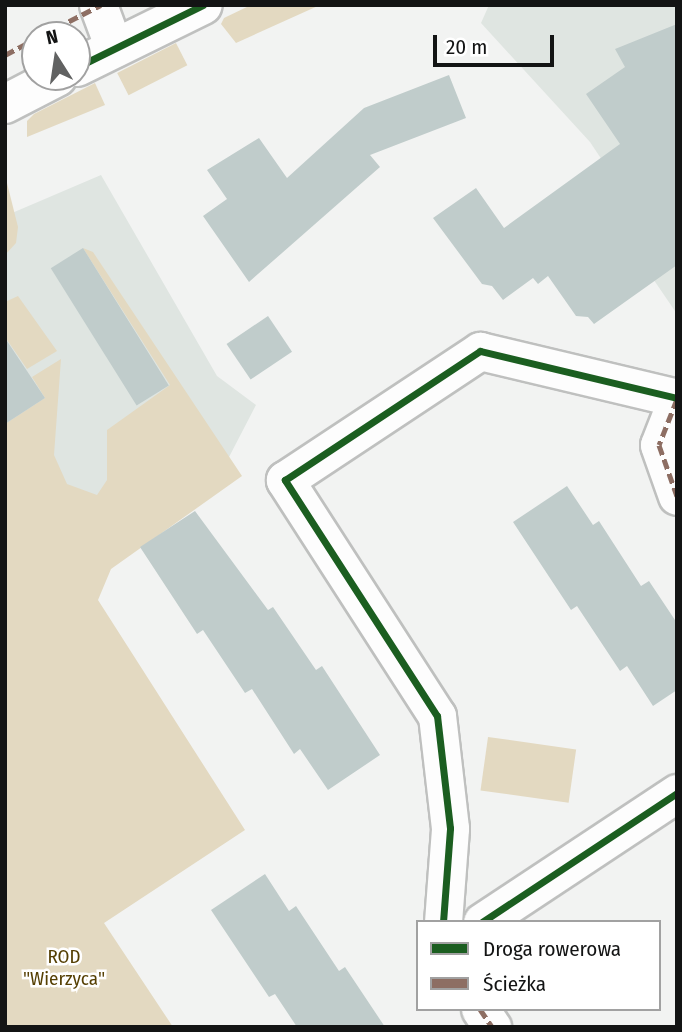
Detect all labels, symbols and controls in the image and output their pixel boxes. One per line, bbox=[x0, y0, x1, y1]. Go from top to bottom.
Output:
north arrow bbox=[21, 21, 91, 91]
scale bar bbox=[437, 21, 558, 65]
text: N bbox=[44, 24, 60, 49]
text: 20 m bbox=[446, 34, 487, 60]
legend bbox=[416, 920, 661, 1011]
text: Droga rowerowa bbox=[483, 936, 621, 962]
park label: ROD "Wierzyca" bbox=[23, 946, 105, 990]
text: Ścieżka bbox=[483, 971, 546, 997]

